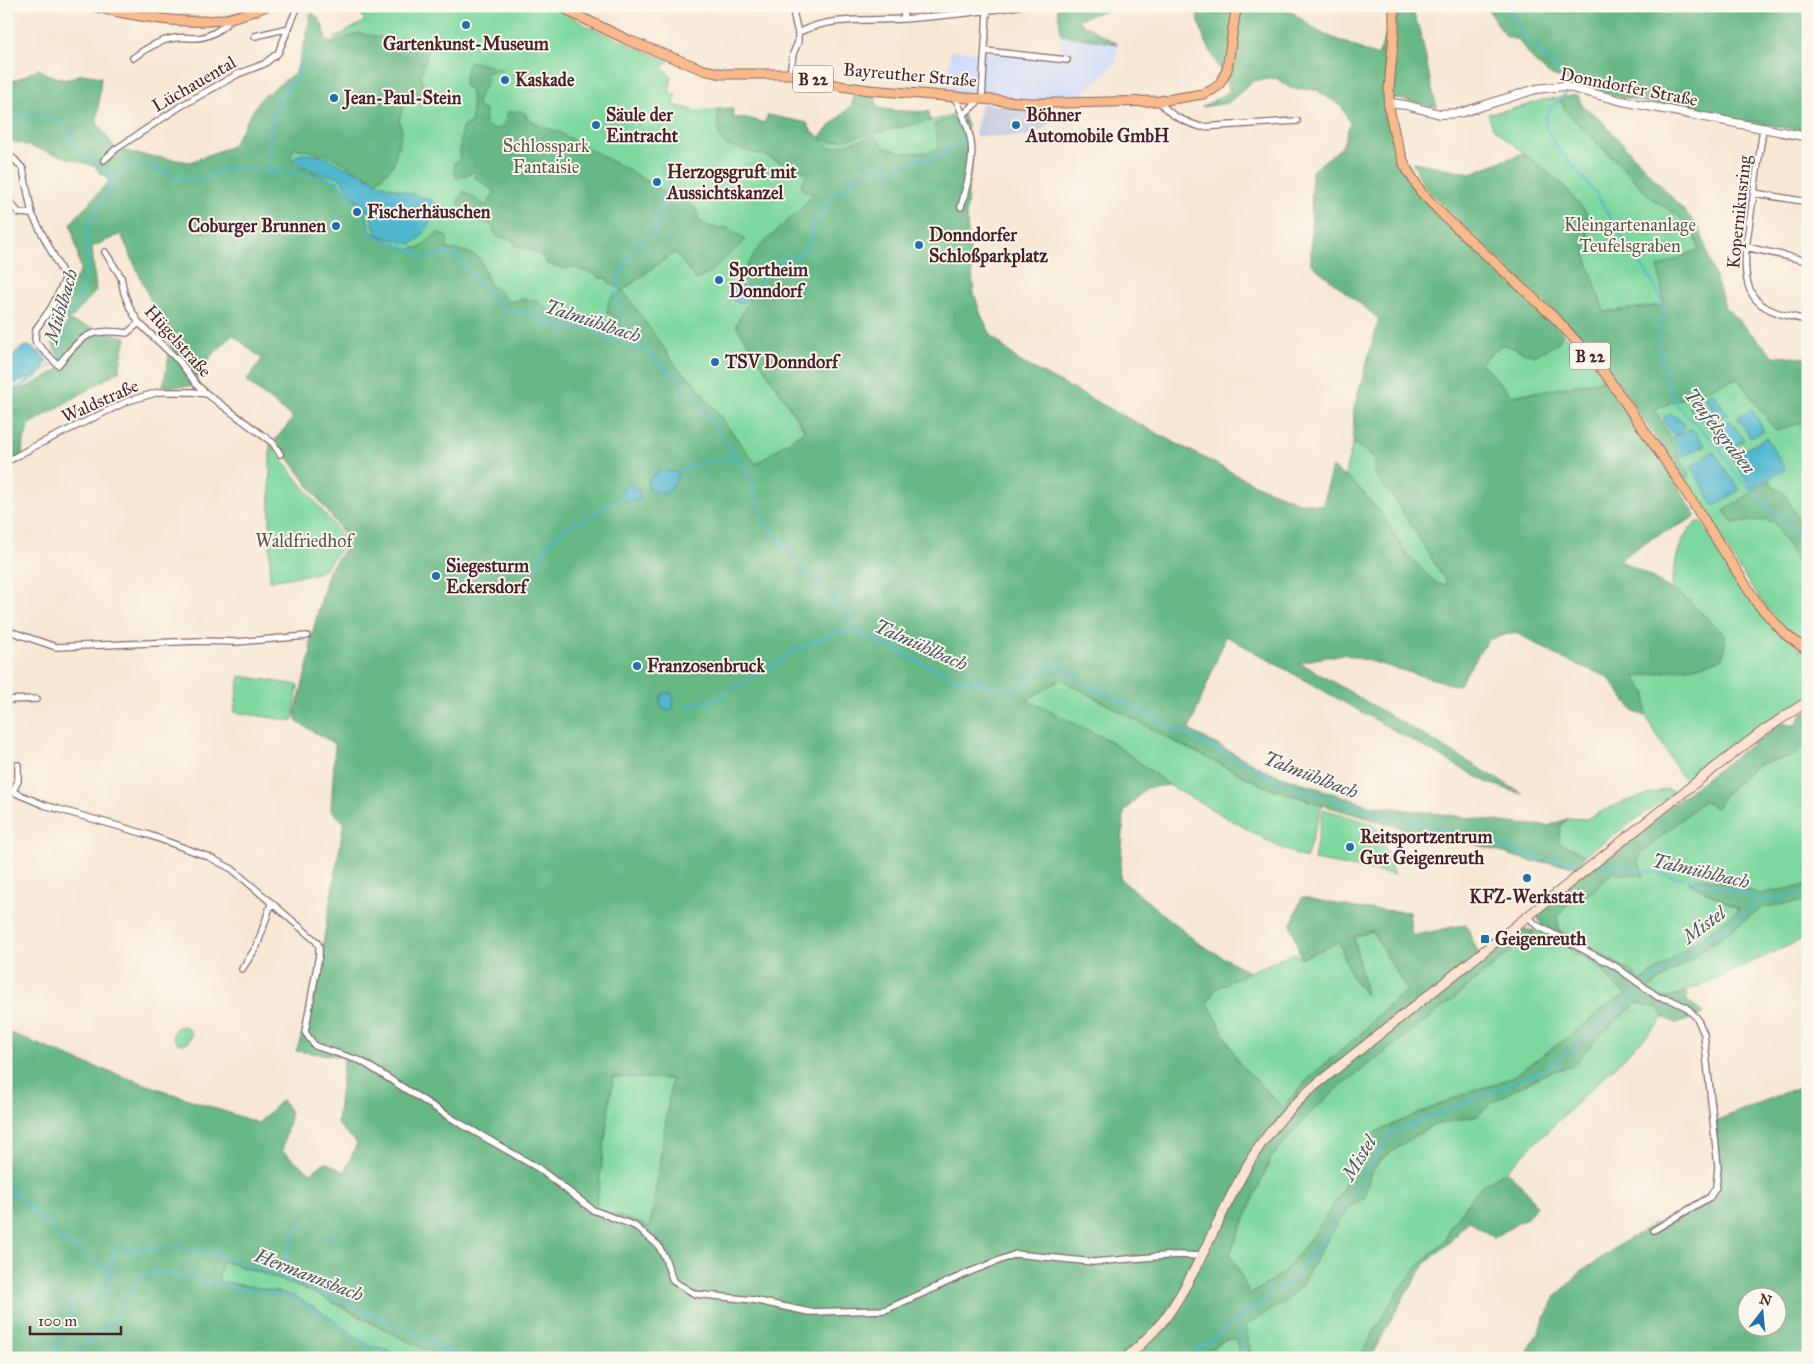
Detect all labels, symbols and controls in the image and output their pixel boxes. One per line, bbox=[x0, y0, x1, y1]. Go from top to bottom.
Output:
marker: Gartenkunst-Museum bbox=[460, 19, 472, 31]
place label: Gartenkunst-Museum bbox=[383, 33, 550, 55]
street label: Lüchauental bbox=[148, 51, 240, 117]
street label: Bayreuther Straße bbox=[842, 58, 978, 92]
street label: Donndorfer Straße bbox=[1558, 63, 1700, 111]
road number: B 22 bbox=[793, 66, 833, 92]
place label: Kaskade bbox=[515, 69, 575, 91]
marker: Kaskade bbox=[499, 74, 511, 86]
place label: Jean-Paul-Stein bbox=[342, 87, 462, 110]
marker: Jean-Paul-Stein bbox=[328, 92, 340, 104]
place label: Säule der Eintracht bbox=[606, 104, 679, 147]
place label: Böhner Automobile GmbH bbox=[1025, 104, 1170, 147]
marker: Säule der Eintracht bbox=[590, 119, 602, 131]
marker: Böhner Automobile GmbH bbox=[1010, 119, 1022, 131]
park label: Schlosspark Fantaisie bbox=[503, 135, 590, 178]
street label: Kopernikusring bbox=[1722, 154, 1757, 270]
place label: Herzogsgruft mit Aussichtskanzel bbox=[666, 161, 797, 204]
marker: Herzogsgruft mit Aussichtskanzel bbox=[651, 176, 663, 188]
place label: Fischerhäuschen bbox=[367, 201, 491, 223]
marker: Fischerhäuschen bbox=[351, 206, 363, 218]
park label: Kleingartenanlage Teufelsgraben bbox=[1564, 214, 1696, 258]
place label: Coburger Brunnen bbox=[188, 215, 326, 238]
marker: Coburger Brunnen bbox=[330, 220, 342, 232]
place label: Donndorfer Schloßparkplatz bbox=[929, 224, 1048, 268]
marker: Donndorfer Schloßparkplatz bbox=[913, 239, 925, 251]
place label: Sportheim Donndorf bbox=[729, 259, 809, 302]
water label: Mühlbach bbox=[39, 266, 83, 348]
marker: Sportheim Donndorf bbox=[713, 274, 725, 286]
water label: Talmühlbach bbox=[542, 295, 644, 347]
street label: Hügelstraße bbox=[139, 300, 216, 382]
road number: B 22 bbox=[1570, 342, 1610, 370]
place label: TSV Donndorf bbox=[724, 351, 841, 373]
marker: TSV Donndorf bbox=[709, 356, 721, 368]
street label: Waldstraße bbox=[58, 374, 142, 428]
water label: Teufelsgraben bbox=[1679, 384, 1761, 478]
park label: Waldfriedhof bbox=[255, 530, 355, 552]
place label: Siegesturm Eckersdorf bbox=[446, 555, 530, 598]
marker: Siegesturm Eckersdorf bbox=[430, 570, 442, 582]
water label: Talmühlbach bbox=[871, 614, 971, 676]
place label: Franzosenbruck bbox=[647, 655, 765, 677]
marker: Franzosenbruck bbox=[631, 660, 643, 672]
water label: Talmühlbach bbox=[1261, 746, 1361, 804]
place label: Reitsportzentrum Gut Geigenreuth bbox=[1360, 826, 1493, 870]
marker: Reitsportzentrum Gut Geigenreuth bbox=[1344, 841, 1356, 853]
water label: Talmühlbach bbox=[1650, 849, 1752, 893]
marker: KFZ-Werkstatt bbox=[1521, 872, 1533, 884]
place label: KFZ-Werkstatt bbox=[1469, 886, 1585, 908]
water label: Mistel bbox=[1676, 901, 1732, 949]
place label: Geigenreuth bbox=[1495, 928, 1587, 951]
marker: Geigenreuth bbox=[1479, 933, 1491, 945]
water label: Mistel bbox=[1336, 1130, 1382, 1186]
water label: Hermannsbach bbox=[250, 1243, 367, 1306]
north arrow bbox=[1736, 1286, 1786, 1336]
text: N bbox=[1757, 1290, 1774, 1310]
scale bar bbox=[30, 1304, 121, 1336]
text: 100 m bbox=[38, 1312, 78, 1330]

